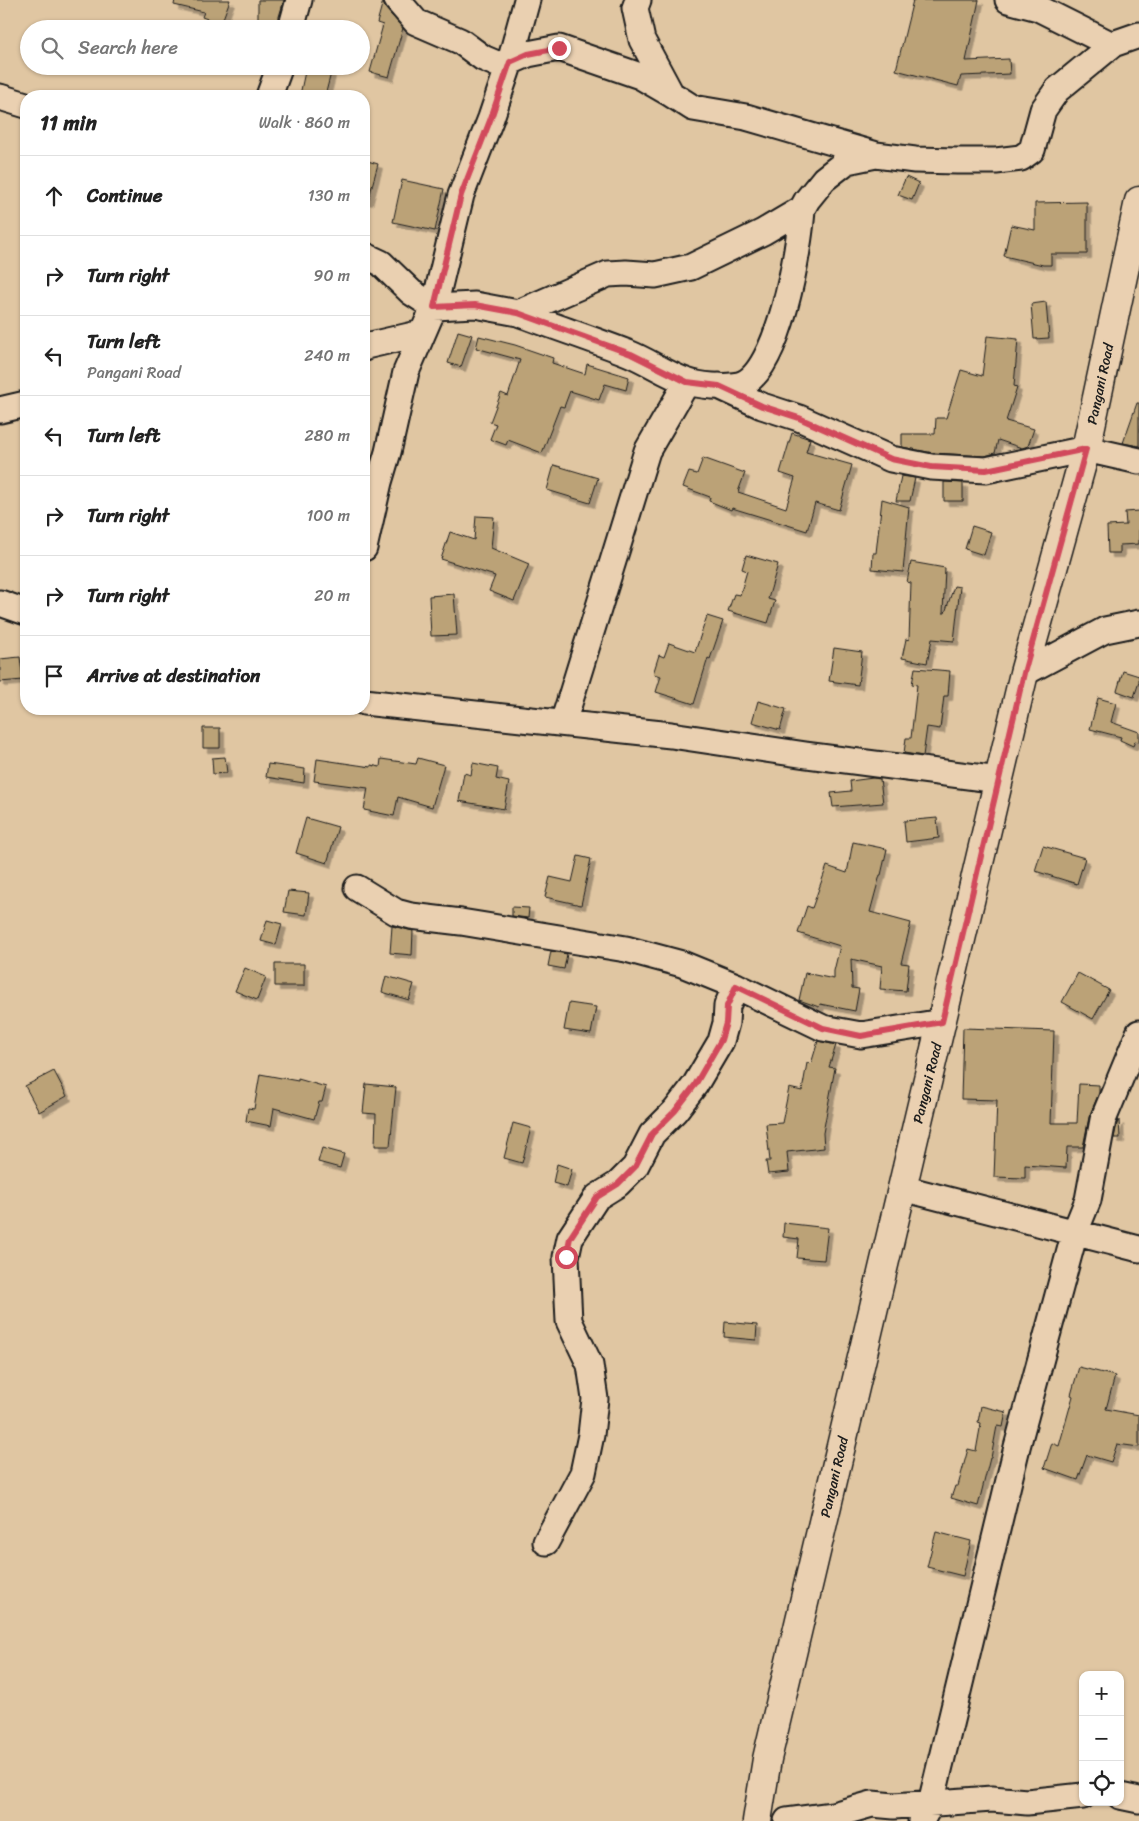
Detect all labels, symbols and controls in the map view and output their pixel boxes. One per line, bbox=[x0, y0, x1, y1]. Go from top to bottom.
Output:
search box bbox=[20, 20, 370, 75]
text: Search here bbox=[78, 31, 178, 64]
icon: search bbox=[38, 34, 66, 62]
route end bbox=[548, 37, 571, 60]
text: 11 min bbox=[40, 104, 97, 142]
text: Walk · 860 m bbox=[259, 108, 350, 137]
text: Continue bbox=[87, 179, 163, 212]
text: 130 m bbox=[308, 181, 350, 210]
icon: ahead bbox=[40, 182, 68, 210]
text: Turn right bbox=[87, 259, 169, 292]
text: 90 m bbox=[314, 261, 350, 290]
icon: right bbox=[40, 262, 68, 290]
text: Turn left bbox=[87, 325, 160, 358]
street label: Pangani Road bbox=[1080, 340, 1122, 427]
text: 240 m bbox=[304, 341, 350, 370]
icon: left bbox=[40, 342, 68, 370]
text: Pangani Road bbox=[87, 358, 181, 387]
text: Turn left bbox=[87, 419, 160, 452]
text: 280 m bbox=[305, 421, 350, 450]
icon: left bbox=[40, 422, 68, 450]
text: Turn right bbox=[87, 499, 169, 532]
text: 100 m bbox=[306, 501, 350, 530]
icon: right bbox=[40, 502, 68, 530]
text: Turn right bbox=[87, 579, 169, 612]
text: 20 m bbox=[314, 581, 350, 610]
icon: right bbox=[40, 582, 68, 610]
text: Arrive at destination bbox=[87, 659, 260, 692]
icon: arrive bbox=[40, 662, 68, 690]
street label: Pangani Road bbox=[905, 1039, 950, 1126]
route start bbox=[555, 1246, 578, 1269]
street label: Pangani Road bbox=[813, 1433, 856, 1520]
map controls bbox=[1079, 1671, 1124, 1806]
button: + bbox=[1079, 1671, 1124, 1716]
button: − bbox=[1079, 1716, 1124, 1761]
button: locate bbox=[1079, 1761, 1124, 1806]

